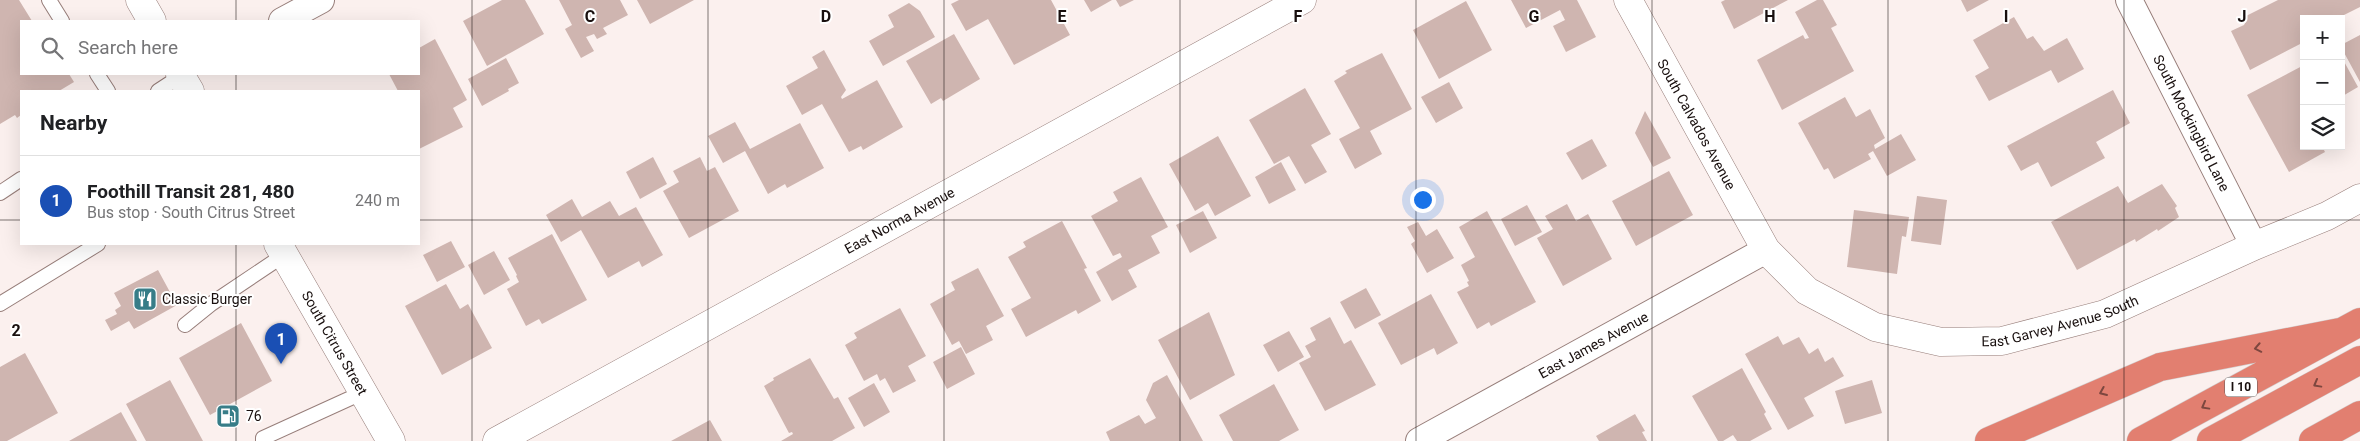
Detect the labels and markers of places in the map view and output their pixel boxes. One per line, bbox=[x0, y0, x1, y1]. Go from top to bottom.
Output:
restaurant icon: Classic Burger bbox=[132, 286, 158, 312]
place label: Classic Burger bbox=[162, 291, 252, 307]
pin: 1 bbox=[265, 323, 297, 364]
fuel station icon: 76 bbox=[215, 403, 241, 429]
place label: 76 bbox=[246, 408, 262, 424]

